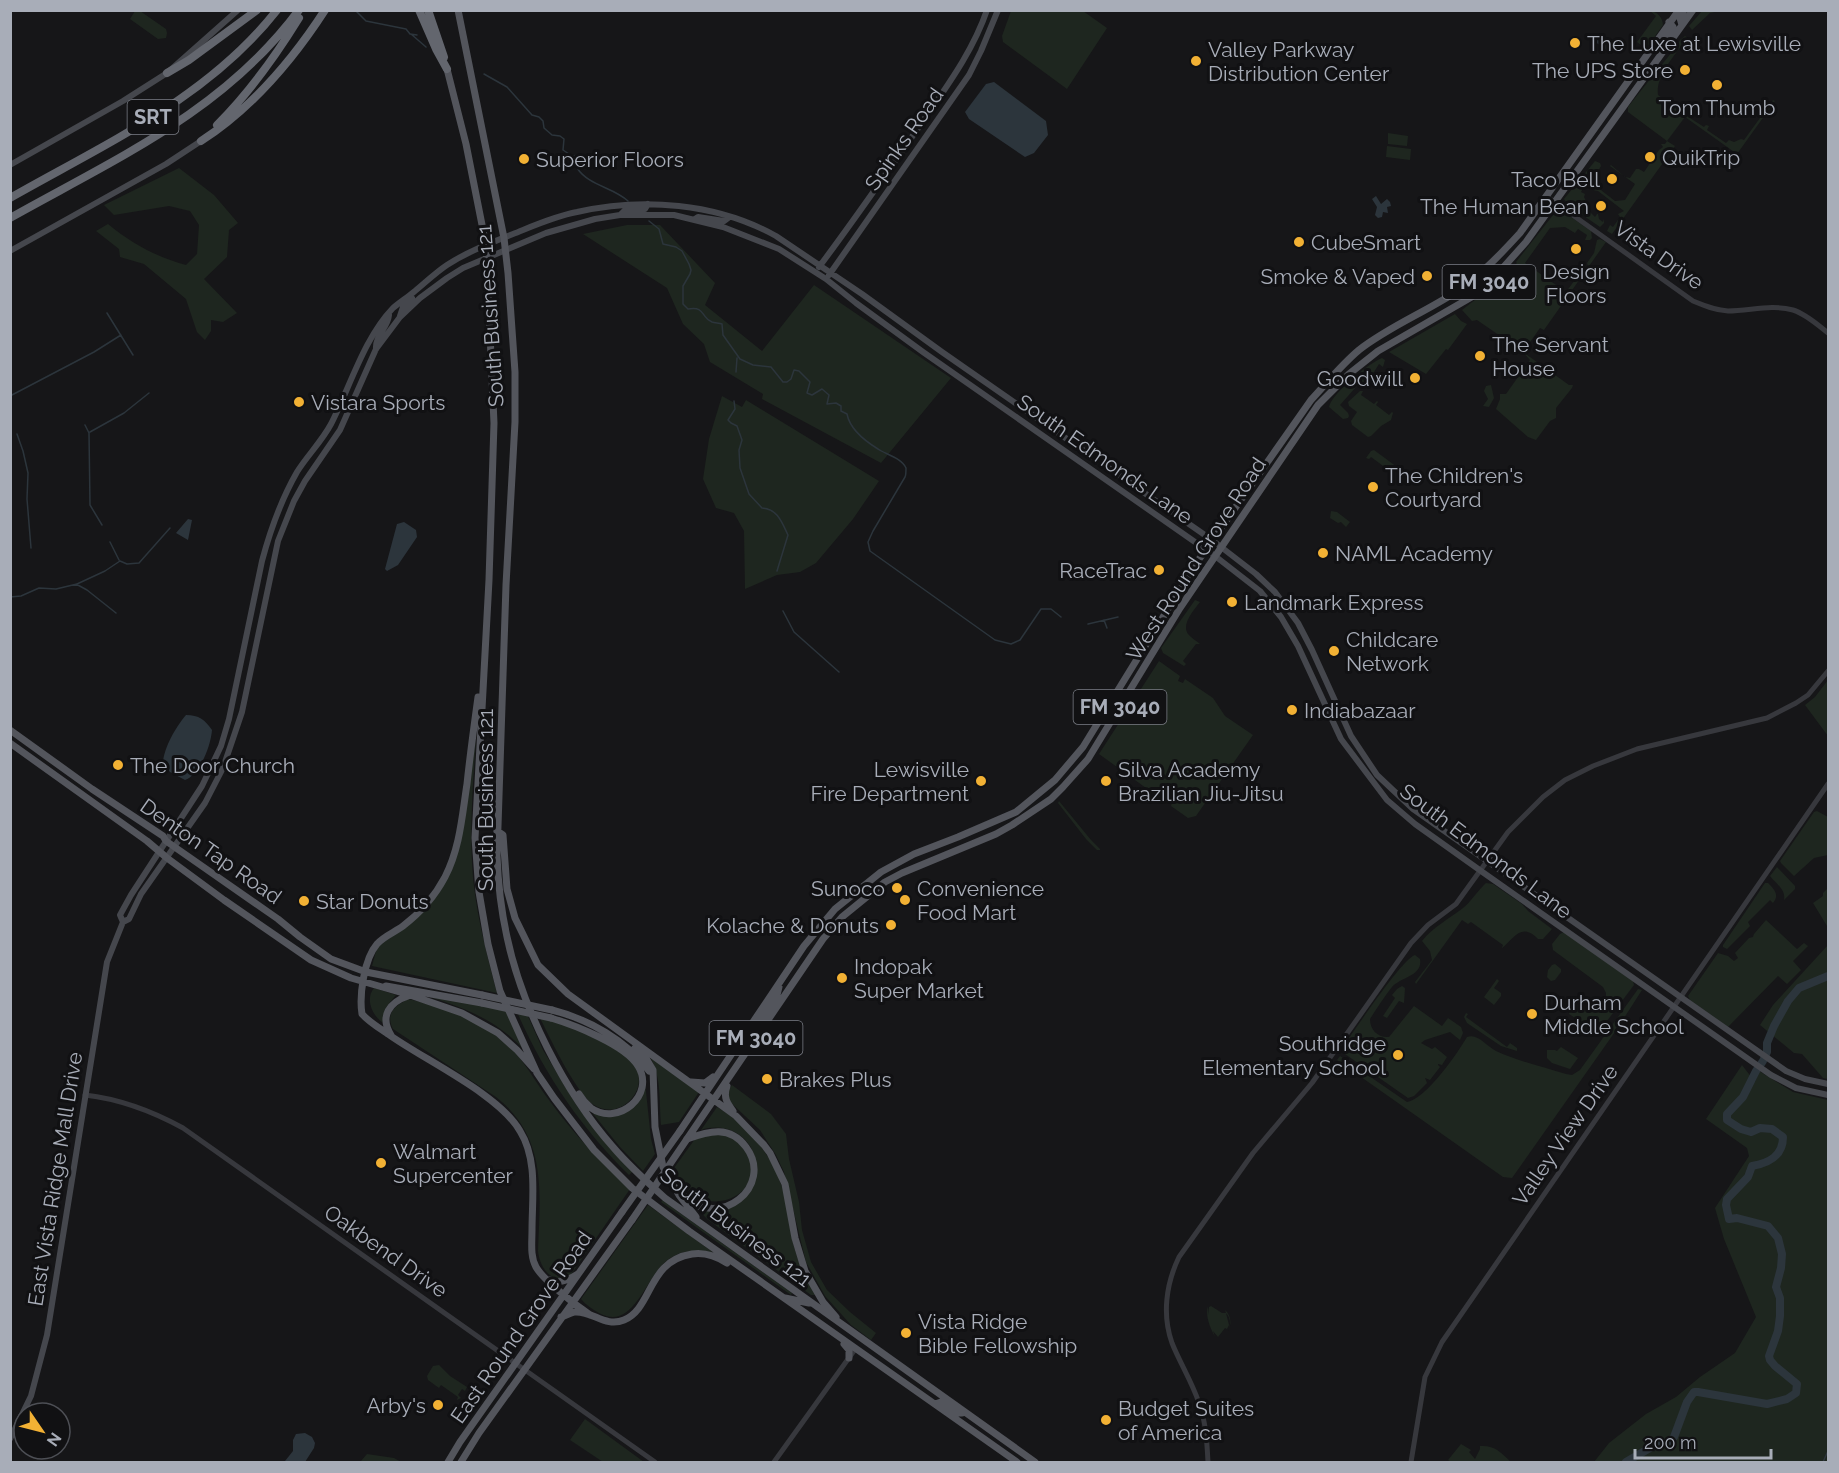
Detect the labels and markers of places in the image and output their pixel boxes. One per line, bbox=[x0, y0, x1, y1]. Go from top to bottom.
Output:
place label: The Luxe at Lewisville bbox=[1587, 31, 1801, 56]
marker: The Luxe at Lewisville bbox=[1568, 36, 1582, 50]
place label: Valley Parkway Distribution Center bbox=[1208, 37, 1390, 86]
marker: Valley Parkway Distribution Center bbox=[1189, 54, 1203, 68]
place label: The UPS Store bbox=[1532, 58, 1673, 83]
marker: The UPS Store bbox=[1678, 63, 1692, 77]
marker: Tom Thumb bbox=[1710, 78, 1724, 92]
place label: Tom Thumb bbox=[1659, 95, 1775, 120]
place label: QuikTrip bbox=[1662, 145, 1740, 170]
place label: Superior Floors bbox=[536, 147, 684, 172]
marker: QuikTrip bbox=[1643, 150, 1657, 164]
marker: Superior Floors bbox=[517, 152, 531, 166]
place label: Taco Bell bbox=[1511, 167, 1600, 192]
marker: Taco Bell bbox=[1605, 172, 1619, 186]
place label: The Human Bean bbox=[1420, 194, 1589, 219]
marker: The Human Bean bbox=[1594, 199, 1608, 213]
place label: CubeSmart bbox=[1311, 230, 1421, 255]
marker: CubeSmart bbox=[1292, 235, 1306, 249]
marker: Design Floors bbox=[1569, 242, 1583, 256]
place label: Design Floors bbox=[1542, 259, 1610, 308]
place label: Smoke & Vaped bbox=[1261, 264, 1415, 289]
marker: Smoke & Vaped bbox=[1420, 269, 1434, 283]
place label: The Servant House bbox=[1492, 332, 1609, 381]
marker: The Servant House bbox=[1473, 349, 1487, 363]
place label: Goodwill bbox=[1317, 366, 1403, 391]
marker: Goodwill bbox=[1408, 371, 1422, 385]
place label: Vistara Sports bbox=[311, 390, 445, 415]
marker: Vistara Sports bbox=[292, 395, 306, 409]
place label: The Children's Courtyard bbox=[1385, 463, 1523, 512]
marker: The Children's Courtyard bbox=[1366, 480, 1380, 494]
place label: NAML Academy bbox=[1335, 541, 1493, 566]
marker: NAML Academy bbox=[1316, 546, 1330, 560]
place label: RaceTrac bbox=[1059, 558, 1147, 583]
marker: RaceTrac bbox=[1152, 563, 1166, 577]
place label: Landmark Express bbox=[1244, 590, 1424, 615]
marker: Landmark Express bbox=[1225, 595, 1239, 609]
place label: Childcare Network bbox=[1346, 627, 1438, 676]
marker: Childcare Network bbox=[1327, 644, 1341, 658]
place label: Indiabazaar bbox=[1304, 698, 1416, 723]
marker: Indiabazaar bbox=[1285, 703, 1299, 717]
place label: The Door Church bbox=[130, 753, 295, 778]
place label: Lewisville Fire Department bbox=[810, 757, 969, 806]
place label: Silva Academy Brazilian Jiu-Jitsu bbox=[1118, 757, 1284, 806]
marker: The Door Church bbox=[111, 758, 125, 772]
marker: Lewisville Fire Department bbox=[974, 774, 988, 788]
marker: Silva Academy Brazilian Jiu-Jitsu bbox=[1099, 774, 1113, 788]
place label: Sunoco bbox=[811, 876, 885, 901]
place label: Convenience Food Mart bbox=[917, 876, 1044, 925]
marker: Sunoco bbox=[890, 881, 904, 895]
place label: Star Donuts bbox=[316, 889, 429, 914]
marker: Convenience Food Mart bbox=[898, 893, 912, 907]
marker: Star Donuts bbox=[297, 894, 311, 908]
place label: Kolache & Donuts bbox=[706, 913, 879, 938]
marker: Kolache & Donuts bbox=[884, 918, 898, 932]
place label: Indopak Super Market bbox=[854, 954, 984, 1003]
marker: Indopak Super Market bbox=[835, 971, 849, 985]
place label: Durham Middle School bbox=[1544, 990, 1684, 1039]
marker: Durham Middle School bbox=[1525, 1007, 1539, 1021]
place label: Southridge Elementary School bbox=[1202, 1031, 1386, 1080]
marker: Southridge Elementary School bbox=[1391, 1048, 1405, 1062]
place label: Brakes Plus bbox=[779, 1067, 892, 1092]
marker: Brakes Plus bbox=[760, 1072, 774, 1086]
place label: Walmart Supercenter bbox=[393, 1139, 514, 1188]
marker: Walmart Supercenter bbox=[374, 1156, 388, 1170]
place label: Vista Ridge Bible Fellowship bbox=[918, 1309, 1077, 1358]
marker: Vista Ridge Bible Fellowship bbox=[899, 1326, 913, 1340]
place label: Arby's bbox=[366, 1393, 426, 1418]
place label: Budget Suites of America bbox=[1118, 1396, 1254, 1445]
marker: Arby's bbox=[431, 1398, 445, 1412]
marker: Budget Suites of America bbox=[1099, 1413, 1113, 1427]

